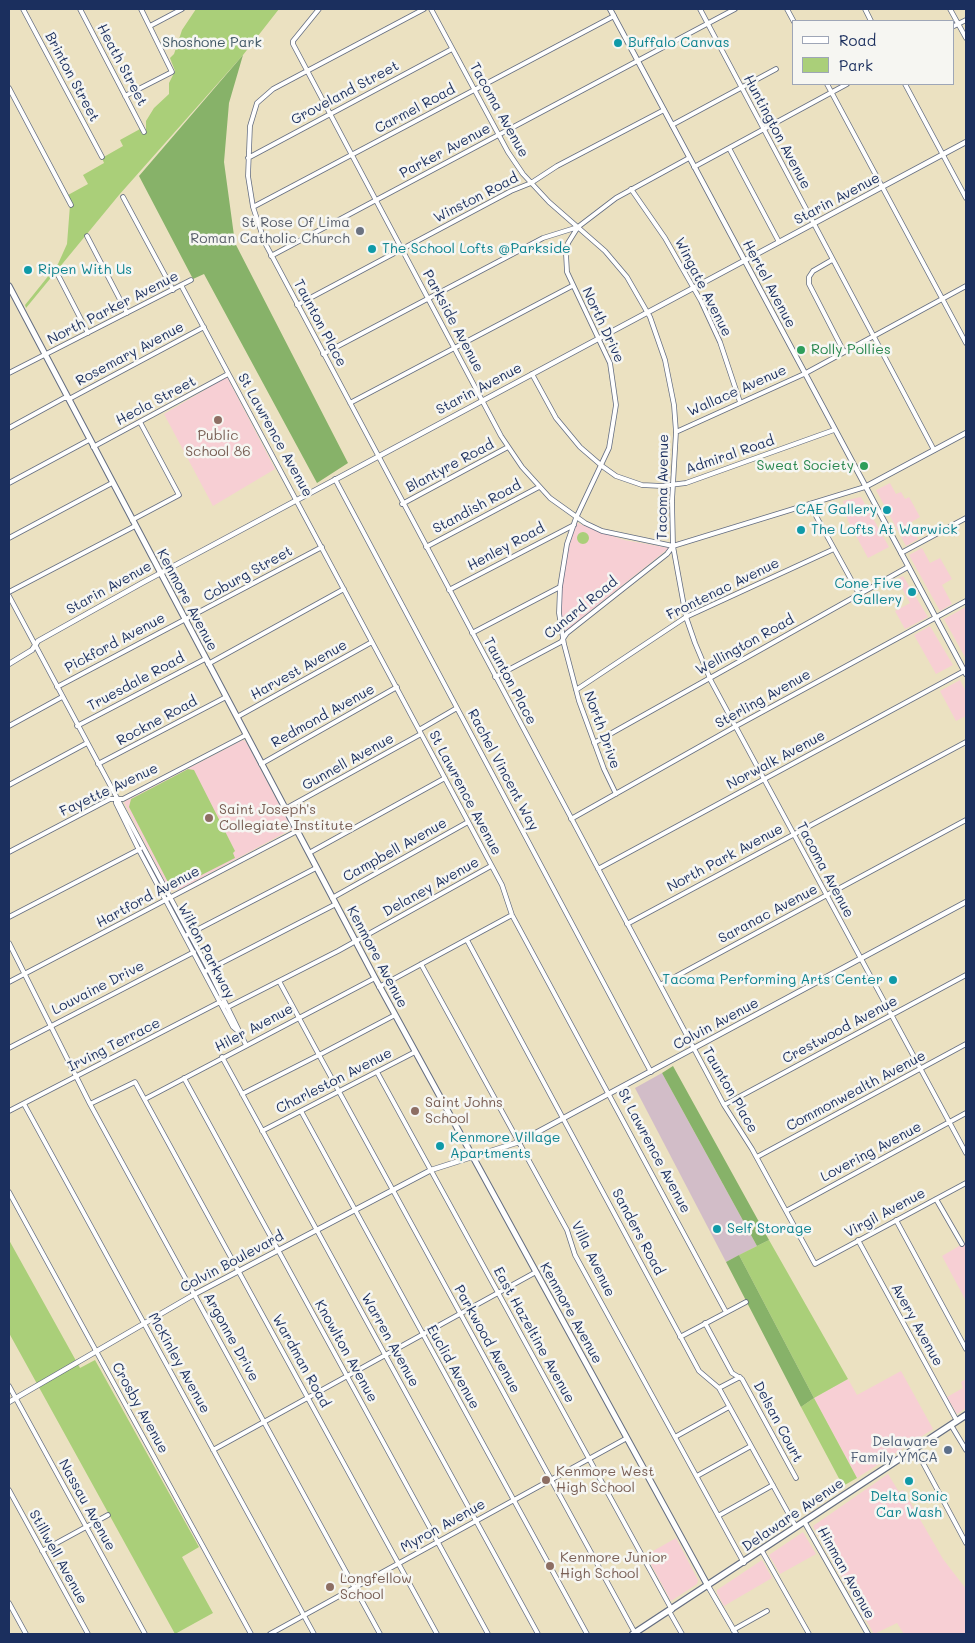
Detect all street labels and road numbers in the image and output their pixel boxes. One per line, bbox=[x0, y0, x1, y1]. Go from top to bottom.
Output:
street label: Heath Street bbox=[93, 21, 151, 109]
street label: Brinton Street bbox=[41, 29, 103, 125]
street label: Groveland Street bbox=[288, 57, 402, 129]
street label: Tacoma Avenue bbox=[466, 60, 532, 160]
street label: Huntington Avenue bbox=[740, 72, 814, 192]
street label: Carmel Road bbox=[372, 81, 458, 137]
street label: Parker Avenue bbox=[397, 120, 493, 182]
street label: Winston Road bbox=[431, 169, 521, 227]
street label: Starin Avenue bbox=[791, 169, 883, 229]
street label: Wingate Avenue bbox=[671, 235, 735, 339]
street label: Hertel Avenue bbox=[739, 237, 799, 331]
street label: Parkside Avenue bbox=[419, 267, 487, 375]
street label: North Parker Avenue bbox=[45, 268, 181, 348]
street label: Taunton Place bbox=[290, 277, 350, 369]
street label: North Drive bbox=[578, 285, 628, 365]
street label: Rosemary Avenue bbox=[73, 318, 187, 390]
street label: Starin Avenue bbox=[433, 359, 525, 419]
street label: Wallace Avenue bbox=[685, 362, 789, 420]
street label: St Lawrence Avenue bbox=[234, 370, 316, 500]
street label: Hecla Street bbox=[113, 373, 199, 429]
street label: Admiral Road bbox=[683, 432, 777, 478]
street label: Tacoma Avenue bbox=[654, 434, 672, 540]
street label: Blantyre Road bbox=[403, 436, 497, 496]
street label: Standish Road bbox=[430, 477, 524, 537]
street label: Henley Road bbox=[464, 520, 548, 574]
street label: Coburg Street bbox=[201, 543, 295, 605]
street label: Kenmore Avenue bbox=[153, 546, 221, 654]
street label: Frontenac Avenue bbox=[664, 554, 782, 624]
street label: Starin Avenue bbox=[63, 558, 155, 618]
street label: Cunard Road bbox=[541, 573, 621, 643]
street label: Pickford Avenue bbox=[62, 610, 168, 676]
street label: Wellington Road bbox=[693, 611, 797, 679]
street label: Taunton Place bbox=[480, 635, 540, 727]
street label: Harvest Avenue bbox=[248, 637, 350, 703]
street label: Truesdale Road bbox=[85, 649, 187, 715]
street label: Sterling Avenue bbox=[712, 666, 814, 732]
street label: Redmond Avenue bbox=[268, 681, 378, 751]
street label: North Drive bbox=[580, 689, 624, 771]
street label: Rockne Road bbox=[114, 693, 200, 749]
street label: Rachel Vincent Way bbox=[464, 706, 542, 834]
street label: Norwalk Avenue bbox=[724, 727, 828, 793]
street label: St Lawrence Avenue bbox=[425, 728, 505, 858]
street label: Gunnell Avenue bbox=[299, 730, 397, 794]
street label: Fayette Avenue bbox=[57, 760, 161, 820]
street label: Campbell Avenue bbox=[340, 815, 450, 885]
street label: Tacoma Avenue bbox=[793, 819, 857, 921]
street label: North Park Avenue bbox=[664, 820, 786, 896]
street label: Delaney Avenue bbox=[380, 854, 482, 920]
street label: Hartford Avenue bbox=[94, 863, 202, 931]
street label: Saranac Avenue bbox=[716, 881, 820, 947]
street label: Wilton Parkway bbox=[174, 901, 238, 1001]
street label: Kenmore Avenue bbox=[343, 903, 411, 1011]
street label: Louvaine Drive bbox=[49, 957, 147, 1019]
street label: Crestwood Avenue bbox=[780, 993, 900, 1067]
street label: Colvin Avenue bbox=[670, 994, 762, 1054]
street label: Hiler Avenue bbox=[212, 1000, 296, 1056]
street label: Irving Terrace bbox=[65, 1015, 163, 1075]
street label: Taunton Place bbox=[699, 1044, 761, 1136]
street label: Charleston Avenue bbox=[273, 1045, 395, 1117]
street label: Commonwealth Avenue bbox=[783, 1047, 929, 1135]
street label: St Lawrence Avenue bbox=[614, 1086, 694, 1216]
street label: Lovering Avenue bbox=[818, 1118, 924, 1186]
street label: Virgil Avenue bbox=[842, 1185, 928, 1241]
street label: Sanders Road bbox=[608, 1186, 668, 1278]
street label: Villa Avenue bbox=[567, 1218, 619, 1300]
street label: Colvin Boulevard bbox=[177, 1228, 287, 1296]
street label: Kenmore Avenue bbox=[536, 1260, 606, 1366]
street label: East Hazeltine Avenue bbox=[490, 1264, 578, 1406]
street label: Avery Avenue bbox=[887, 1281, 947, 1369]
street label: Parkwood Avenue bbox=[450, 1282, 524, 1396]
street label: Argonne Drive bbox=[200, 1290, 262, 1384]
street label: Warren Avenue bbox=[357, 1290, 423, 1390]
street label: Knowlton Avenue bbox=[311, 1297, 381, 1405]
street label: McKinley Avenue bbox=[144, 1310, 214, 1416]
street label: Wardman Road bbox=[268, 1311, 334, 1411]
street label: Euclid Avenue bbox=[423, 1322, 483, 1412]
street label: Crosby Avenue bbox=[108, 1360, 172, 1456]
street label: Delsan Court bbox=[750, 1379, 806, 1465]
street label: Nassau Avenue bbox=[55, 1456, 119, 1554]
street label: Delaware Avenue bbox=[739, 1475, 847, 1555]
street label: Myron Avenue bbox=[398, 1496, 488, 1556]
street label: Stillwell Avenue bbox=[25, 1507, 91, 1607]
street label: Hinman Avenue bbox=[814, 1524, 878, 1622]

